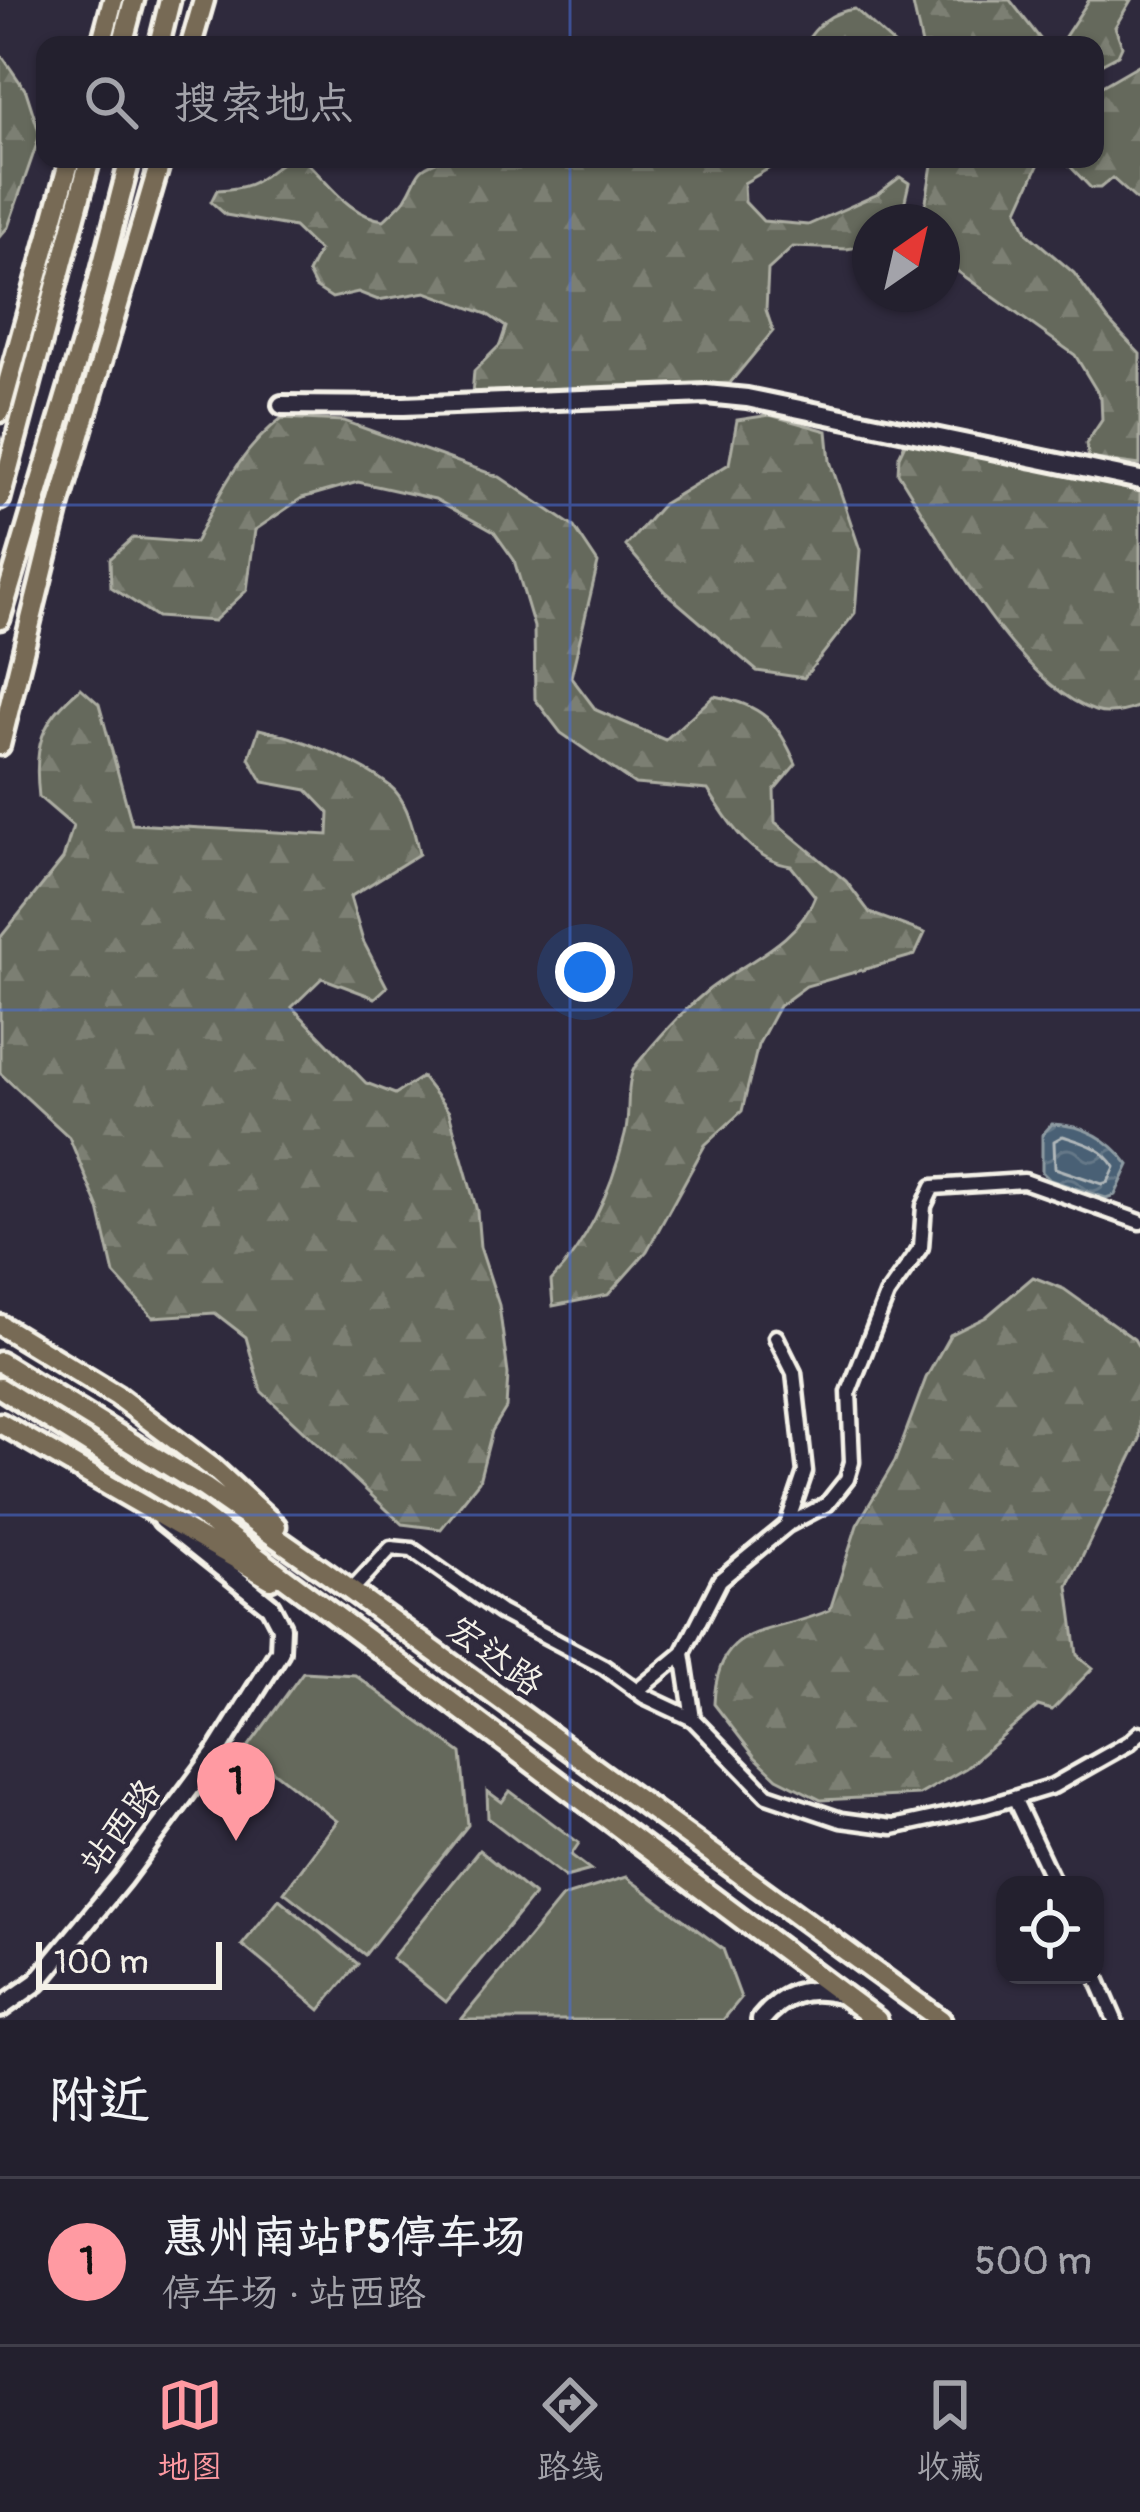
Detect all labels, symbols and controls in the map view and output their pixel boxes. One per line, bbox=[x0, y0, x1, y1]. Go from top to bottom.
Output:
search box bbox=[36, 36, 1104, 168]
icon: search bbox=[78, 69, 144, 135]
text: 搜索地点 bbox=[174, 76, 354, 132]
north arrow bbox=[852, 204, 960, 312]
your location bbox=[555, 942, 615, 1002]
street label: 宏达路 bbox=[438, 1606, 552, 1706]
pin: 1 bbox=[197, 1742, 275, 1841]
street label: 站西路 bbox=[70, 1770, 171, 1884]
map controls bbox=[996, 1876, 1104, 1984]
button: locate bbox=[996, 1876, 1104, 1984]
scale bar bbox=[36, 1936, 222, 1989]
text: 100 m bbox=[54, 1942, 148, 1983]
text: 附近 bbox=[48, 2069, 150, 2133]
text: 惠州南站P5停车场 bbox=[162, 2210, 526, 2266]
text: 1 bbox=[79, 2237, 95, 2286]
text: 500 m bbox=[974, 2237, 1092, 2286]
text: 停车场 · 站西路 bbox=[162, 2269, 426, 2318]
tab: 地图 bbox=[157, 2372, 223, 2488]
tab: 路线 bbox=[537, 2372, 603, 2488]
tab: 收藏 bbox=[917, 2372, 983, 2488]

